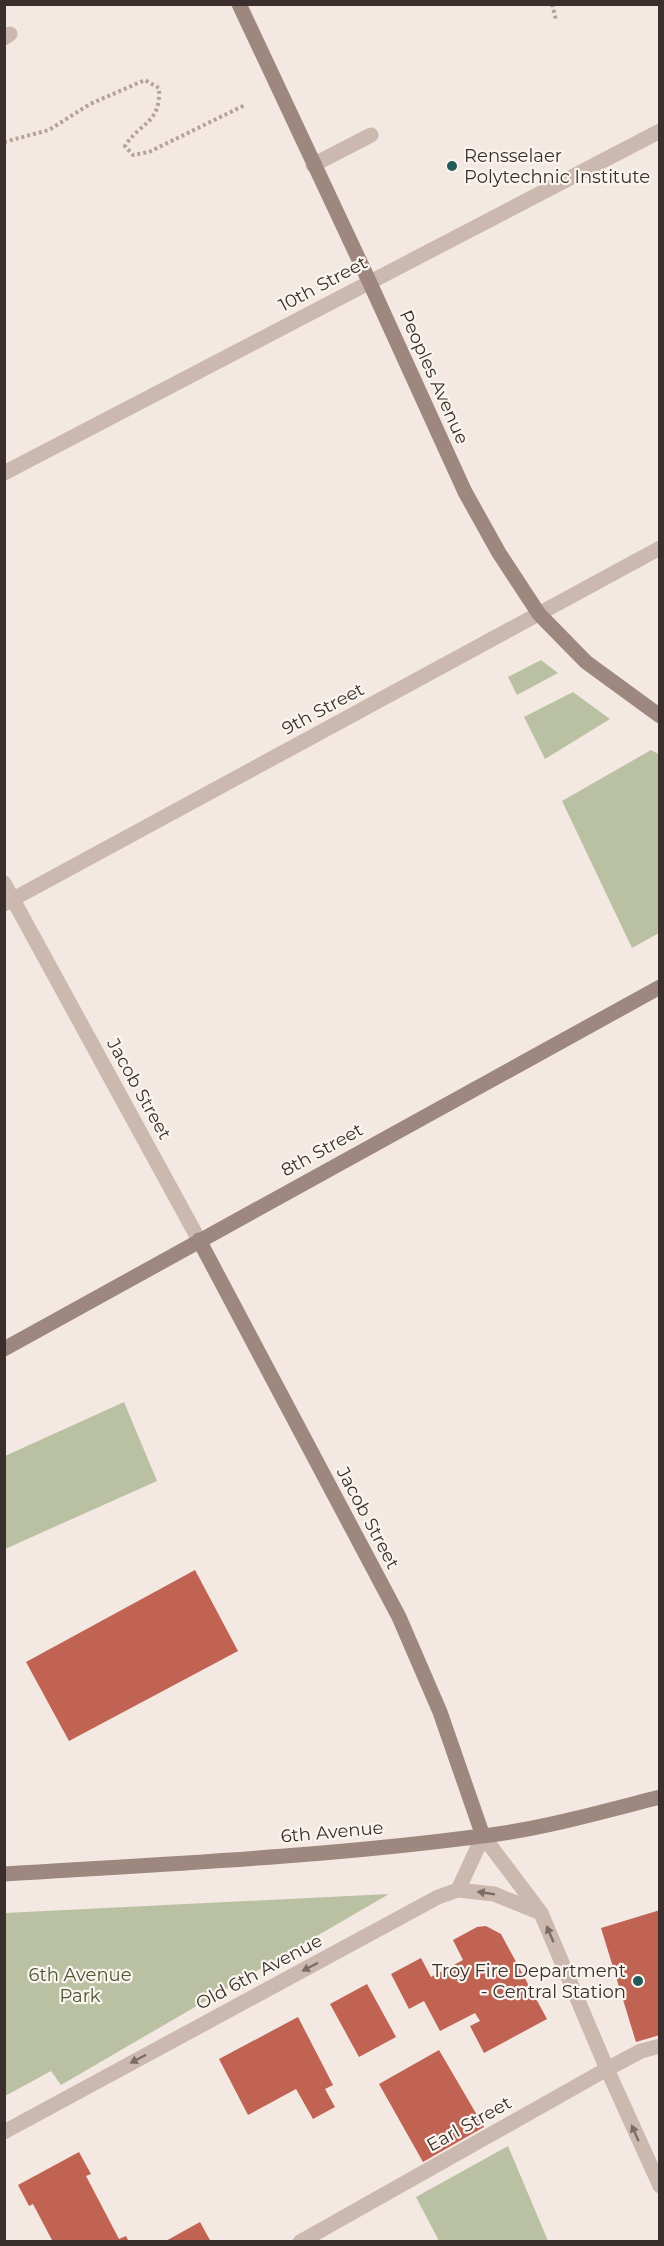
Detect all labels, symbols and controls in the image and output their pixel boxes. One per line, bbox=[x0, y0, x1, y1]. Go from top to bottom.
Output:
place label: Rensselaer Polytechnic Institute bbox=[464, 145, 650, 188]
marker: Rensselaer Polytechnic Institute bbox=[445, 159, 459, 173]
street label: 10th Street bbox=[275, 251, 371, 317]
street label: Peoples Avenue bbox=[395, 307, 473, 447]
street label: 9th Street bbox=[278, 678, 368, 740]
street label: Jacob Street bbox=[102, 1034, 176, 1143]
street label: 8th Street bbox=[277, 1119, 367, 1181]
street label: Jacob Street bbox=[331, 1462, 404, 1573]
street label: 6th Avenue bbox=[280, 1817, 384, 1847]
one-way arrow bbox=[476, 1889, 495, 1898]
one-way arrow bbox=[545, 1925, 555, 1943]
street label: Old 6th Avenue bbox=[192, 1929, 326, 2015]
place label: Troy Fire Department - Central Station bbox=[432, 1960, 626, 2003]
one-way arrow bbox=[301, 1962, 318, 1972]
park label: 6th Avenue Park bbox=[28, 1964, 132, 2007]
marker: Troy Fire Department - Central Station bbox=[631, 1974, 645, 1988]
one-way arrow bbox=[130, 2054, 147, 2064]
street label: Earl Street bbox=[423, 2092, 515, 2156]
one-way arrow bbox=[631, 2124, 640, 2141]

